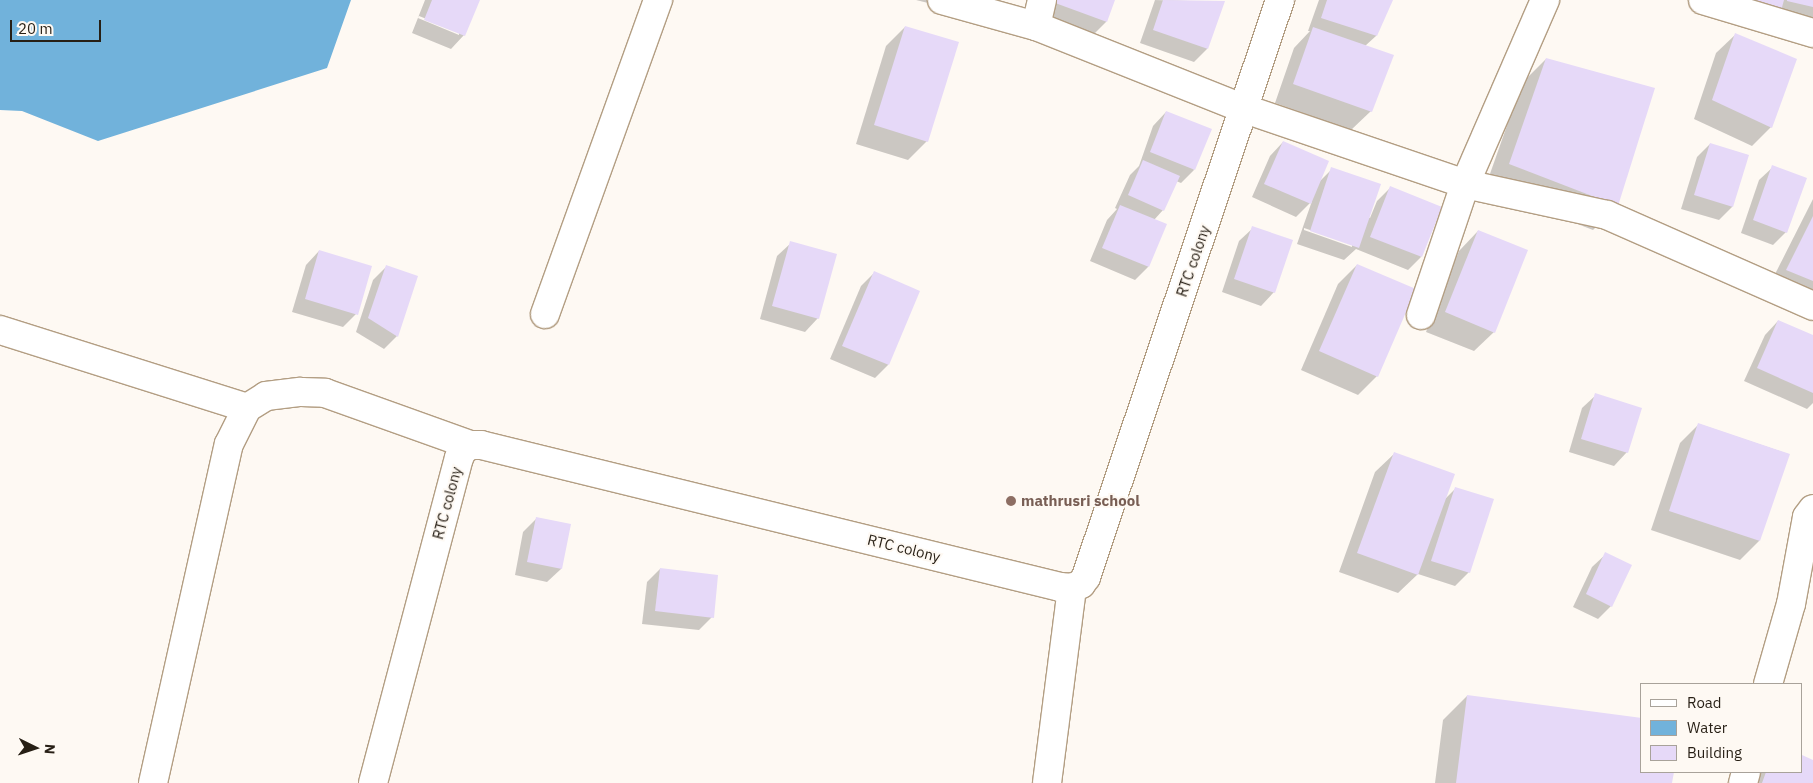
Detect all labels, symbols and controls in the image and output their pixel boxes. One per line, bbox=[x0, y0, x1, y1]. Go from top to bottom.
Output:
scale bar bbox=[12, 10, 104, 42]
text: 20 m bbox=[18, 19, 53, 38]
street label: RTC colony bbox=[1172, 223, 1214, 299]
street label: RTC colony bbox=[429, 465, 465, 541]
place label: mathrusri school bbox=[1021, 492, 1140, 510]
marker: mathrusri school bbox=[1005, 495, 1017, 507]
street label: RTC colony bbox=[866, 530, 942, 566]
legend bbox=[1640, 683, 1803, 773]
text: Road bbox=[1687, 693, 1722, 712]
text: Water bbox=[1687, 718, 1727, 737]
north arrow bbox=[10, 723, 60, 773]
text: N bbox=[41, 743, 59, 755]
text: Building bbox=[1687, 743, 1742, 762]

